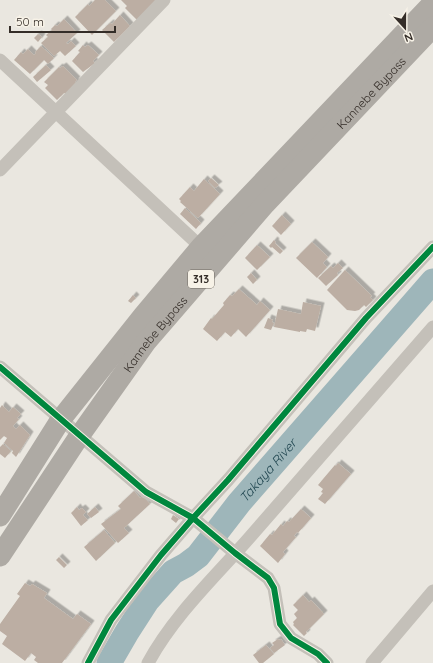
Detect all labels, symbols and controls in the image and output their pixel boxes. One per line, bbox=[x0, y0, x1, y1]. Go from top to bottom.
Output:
scale bar bbox=[10, 8, 115, 34]
north arrow bbox=[385, 8, 425, 48]
text: 50 m bbox=[16, 14, 44, 29]
text: N bbox=[402, 29, 415, 45]
street label: Kannebe Bypass bbox=[333, 53, 409, 132]
road number: 313 bbox=[188, 270, 214, 288]
street label: Kannebe Bypass bbox=[120, 292, 190, 375]
water label: Takaya River bbox=[236, 434, 301, 505]

